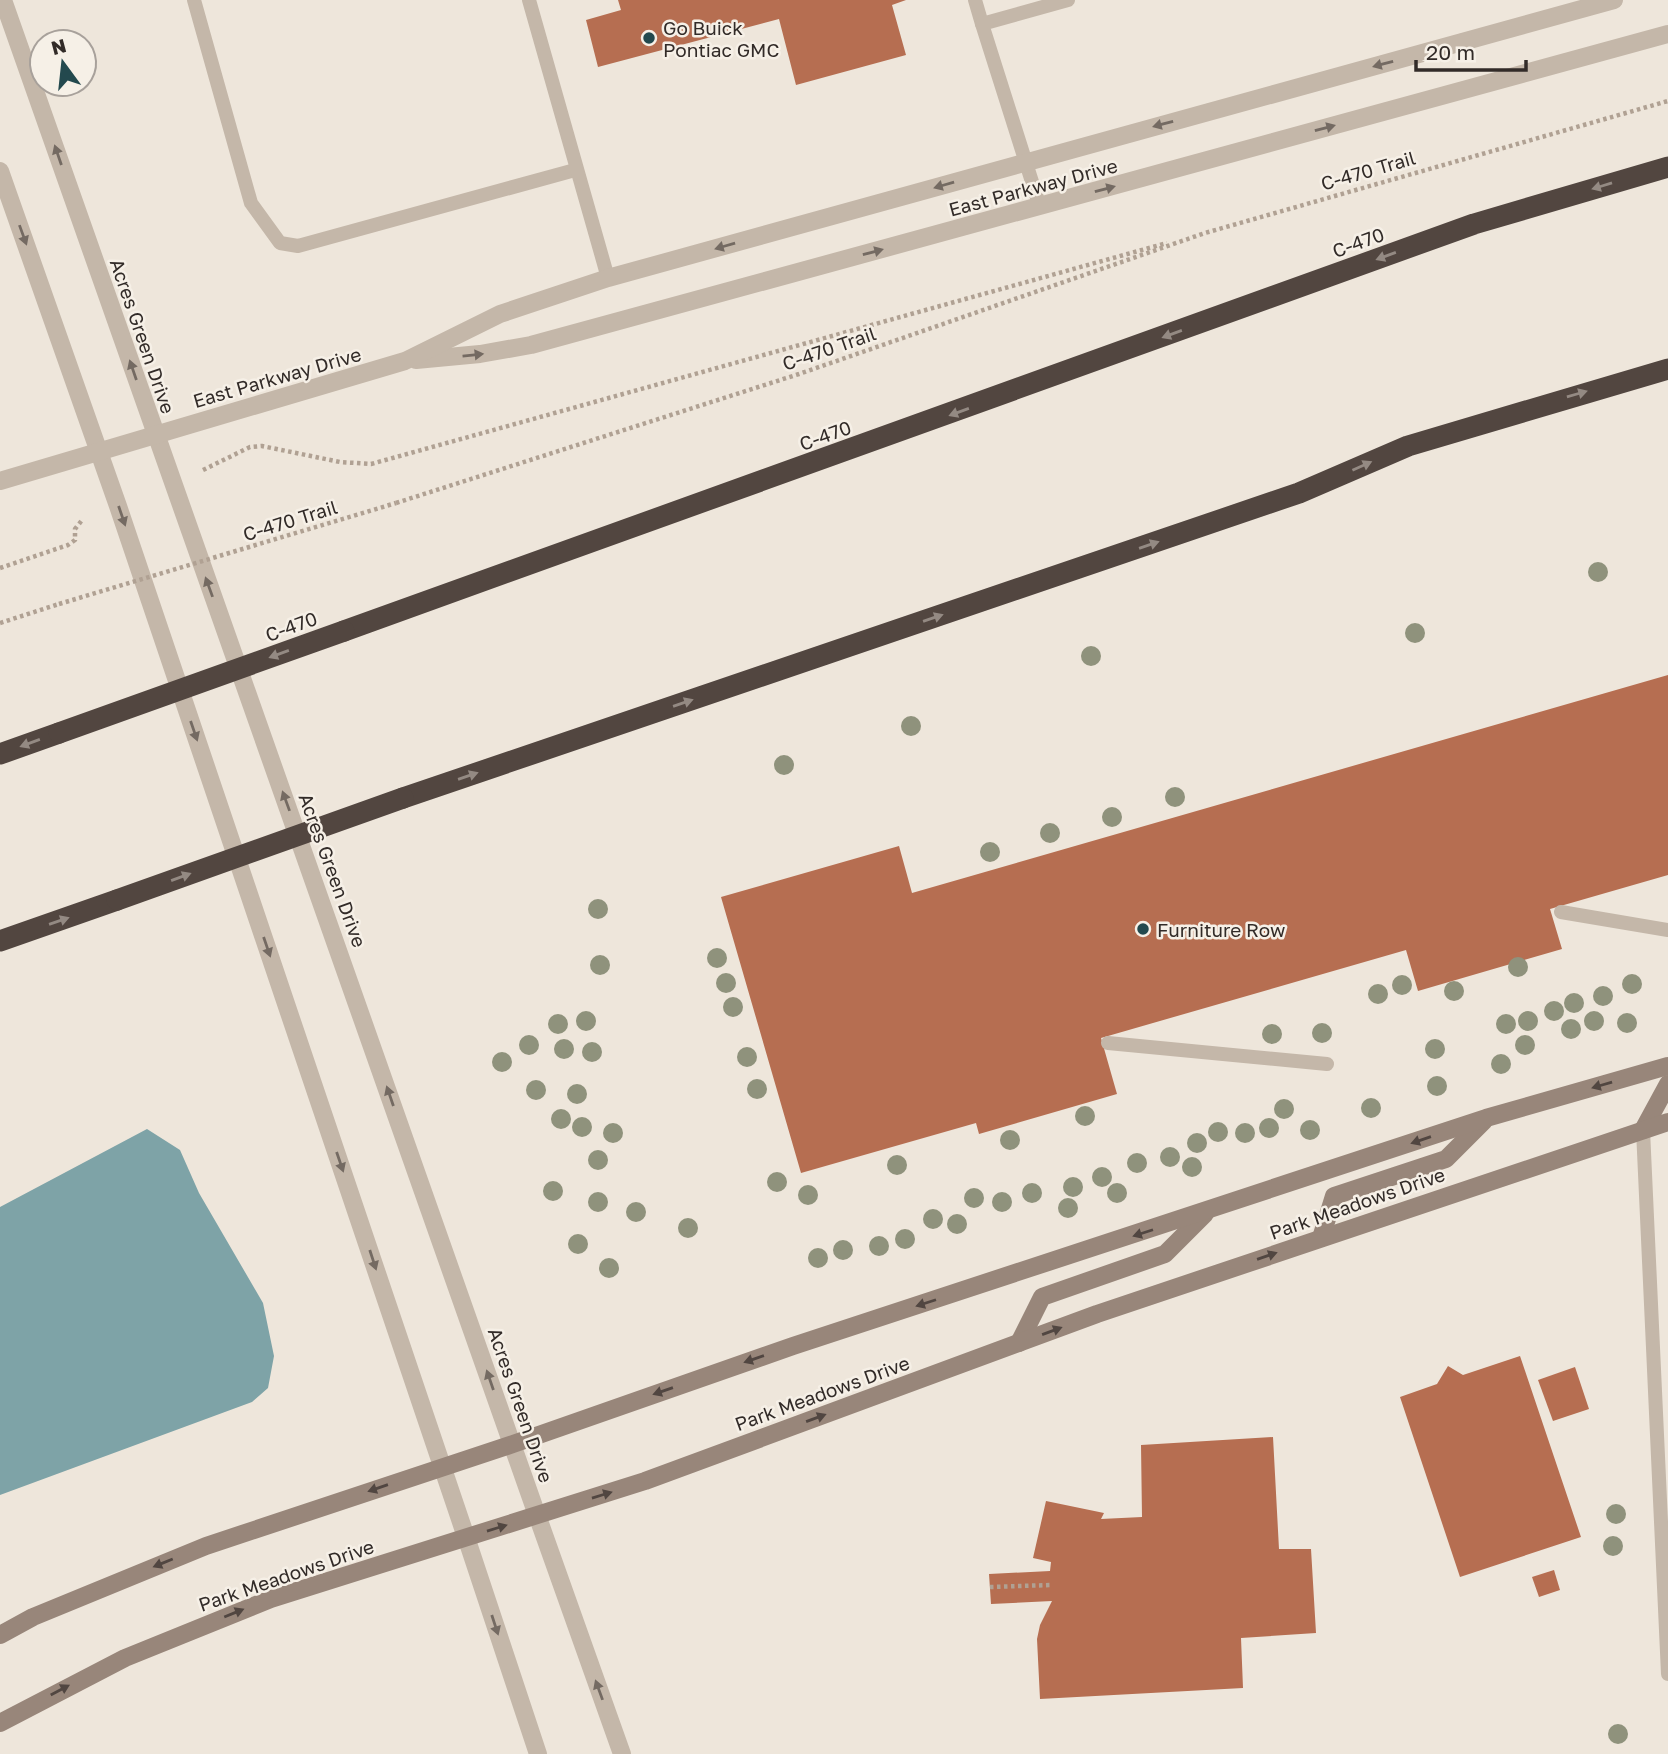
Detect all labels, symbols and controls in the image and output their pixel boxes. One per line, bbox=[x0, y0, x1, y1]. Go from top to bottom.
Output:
place label: Go Buick Pontiac GMC bbox=[663, 16, 779, 61]
north arrow bbox=[28, 28, 98, 98]
scale bar bbox=[1416, 28, 1526, 72]
marker: Go Buick Pontiac GMC bbox=[641, 30, 657, 46]
text: N bbox=[49, 33, 68, 59]
text: 20 m bbox=[1426, 39, 1475, 65]
one-way arrow bbox=[1372, 59, 1393, 69]
one-way arrow bbox=[1152, 119, 1174, 130]
one-way arrow bbox=[1315, 123, 1336, 133]
one-way arrow bbox=[52, 144, 63, 165]
street label: C-470 Trail bbox=[1318, 146, 1418, 194]
street label: East Parkway Drive bbox=[946, 153, 1120, 221]
one-way arrow bbox=[933, 180, 954, 190]
one-way arrow bbox=[1592, 181, 1613, 191]
one-way arrow bbox=[1095, 183, 1116, 193]
street label: C-470 bbox=[1329, 222, 1387, 262]
one-way arrow bbox=[18, 225, 29, 246]
one-way arrow bbox=[714, 241, 735, 251]
one-way arrow bbox=[863, 247, 884, 257]
one-way arrow bbox=[1376, 251, 1397, 262]
street label: Acres Green Drive bbox=[106, 256, 180, 416]
street label: C-470 Trail bbox=[779, 321, 879, 375]
one-way arrow bbox=[1162, 329, 1183, 340]
street label: East Parkway Drive bbox=[190, 342, 364, 412]
one-way arrow bbox=[462, 349, 484, 360]
one-way arrow bbox=[127, 359, 138, 380]
one-way arrow bbox=[1567, 388, 1588, 398]
one-way arrow bbox=[948, 407, 969, 418]
street label: C-470 bbox=[796, 415, 854, 455]
one-way arrow bbox=[1352, 460, 1372, 472]
street label: C-470 Trail bbox=[240, 495, 340, 545]
one-way arrow bbox=[117, 505, 127, 526]
one-way arrow bbox=[1139, 539, 1160, 550]
one-way arrow bbox=[203, 577, 214, 598]
street label: C-470 bbox=[262, 606, 320, 646]
one-way arrow bbox=[923, 612, 944, 623]
one-way arrow bbox=[269, 649, 290, 660]
one-way arrow bbox=[673, 697, 694, 708]
one-way arrow bbox=[189, 721, 200, 742]
one-way arrow bbox=[19, 738, 40, 749]
one-way arrow bbox=[457, 770, 478, 781]
street label: Acres Green Drive bbox=[294, 790, 372, 950]
one-way arrow bbox=[280, 791, 291, 812]
one-way arrow bbox=[171, 871, 192, 882]
one-way arrow bbox=[48, 915, 69, 926]
place label: Furniture Row bbox=[1157, 918, 1285, 941]
marker: Furniture Row bbox=[1135, 921, 1151, 937]
one-way arrow bbox=[262, 936, 273, 957]
one-way arrow bbox=[1592, 1080, 1613, 1090]
one-way arrow bbox=[384, 1085, 395, 1106]
one-way arrow bbox=[1411, 1135, 1432, 1146]
one-way arrow bbox=[335, 1152, 346, 1173]
street label: Park Meadows Drive bbox=[1266, 1162, 1448, 1244]
one-way arrow bbox=[1132, 1228, 1153, 1238]
one-way arrow bbox=[368, 1249, 379, 1270]
one-way arrow bbox=[1257, 1250, 1278, 1261]
one-way arrow bbox=[916, 1298, 937, 1308]
street label: Acres Green Drive bbox=[484, 1325, 558, 1485]
one-way arrow bbox=[1042, 1325, 1063, 1336]
street label: Park Meadows Drive bbox=[732, 1351, 912, 1435]
one-way arrow bbox=[744, 1354, 765, 1365]
one-way arrow bbox=[484, 1369, 495, 1390]
one-way arrow bbox=[653, 1386, 674, 1397]
one-way arrow bbox=[805, 1412, 826, 1423]
one-way arrow bbox=[367, 1483, 388, 1494]
one-way arrow bbox=[591, 1489, 612, 1500]
one-way arrow bbox=[486, 1522, 507, 1532]
street label: Park Meadows Drive bbox=[195, 1534, 377, 1616]
one-way arrow bbox=[152, 1557, 173, 1568]
one-way arrow bbox=[223, 1608, 244, 1619]
one-way arrow bbox=[490, 1615, 501, 1636]
one-way arrow bbox=[593, 1679, 604, 1700]
one-way arrow bbox=[50, 1684, 69, 1696]

